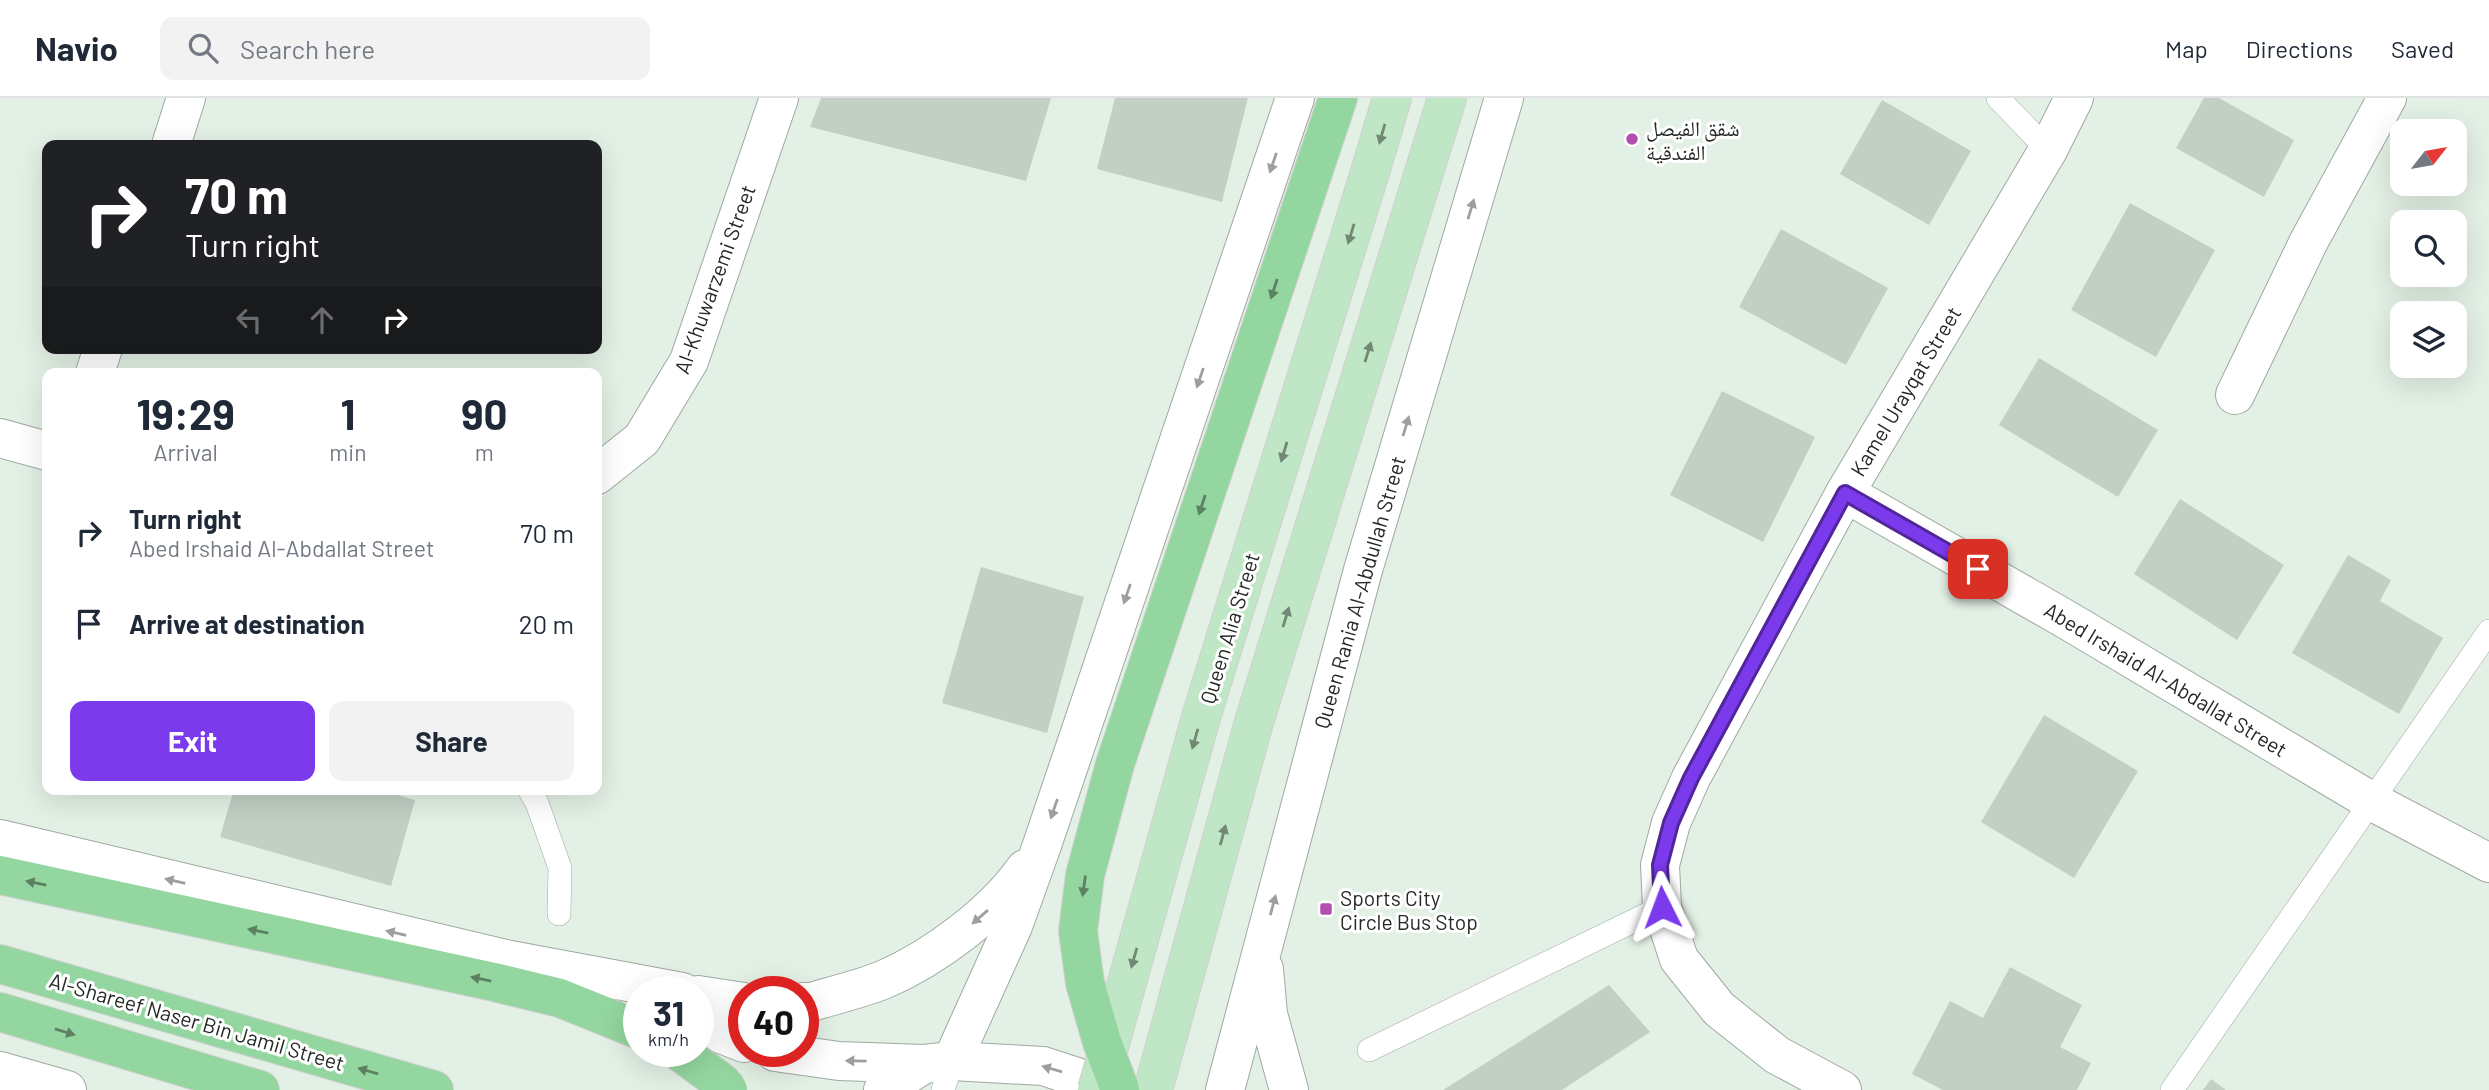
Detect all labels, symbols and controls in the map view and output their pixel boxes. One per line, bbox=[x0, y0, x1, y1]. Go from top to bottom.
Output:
search box bbox=[160, 17, 650, 80]
text: Navio bbox=[35, 28, 118, 68]
icon: search bbox=[184, 29, 222, 67]
text: Search here bbox=[240, 33, 375, 64]
text: Map bbox=[2165, 34, 2208, 63]
text: Directions bbox=[2246, 34, 2353, 63]
text: Saved bbox=[2391, 34, 2454, 63]
place label: شقق الفيصل الفندقية bbox=[1646, 115, 1740, 164]
north arrow bbox=[2390, 119, 2468, 196]
map controls bbox=[2390, 119, 2467, 378]
one-way arrow bbox=[1376, 123, 1386, 144]
marker: شقق الفيصل الفندقية bbox=[1624, 131, 1640, 147]
one-way arrow bbox=[1267, 152, 1278, 173]
text: 70 m bbox=[185, 165, 288, 224]
icon: right bbox=[70, 168, 161, 259]
street label: Al-Khuwarzemi Street bbox=[668, 181, 760, 377]
one-way arrow bbox=[1467, 198, 1477, 219]
button: search bbox=[2390, 210, 2467, 287]
one-way arrow bbox=[1345, 224, 1356, 245]
text: Turn right bbox=[185, 225, 320, 263]
one-way arrow bbox=[1268, 279, 1278, 300]
icon: left bbox=[230, 301, 268, 339]
icon: ahead bbox=[303, 301, 341, 339]
icon: right bbox=[376, 301, 414, 339]
button: layers bbox=[2390, 301, 2467, 378]
street label: Kamel Urayqat Street bbox=[1844, 302, 1966, 480]
one-way arrow bbox=[1363, 342, 1373, 363]
one-way arrow bbox=[1194, 368, 1205, 389]
text: 19:29 bbox=[137, 388, 235, 438]
text: 1 bbox=[341, 388, 355, 438]
text: 90 bbox=[461, 388, 507, 438]
one-way arrow bbox=[1401, 416, 1411, 437]
text: Arrival bbox=[154, 438, 218, 466]
text: min bbox=[329, 438, 367, 466]
text: m bbox=[475, 438, 494, 466]
one-way arrow bbox=[1278, 441, 1288, 462]
street label: Queen Rania Al-Abdullah Street bbox=[1308, 453, 1410, 731]
one-way arrow bbox=[1196, 494, 1207, 515]
text: Turn right bbox=[129, 503, 242, 534]
icon: right bbox=[70, 514, 108, 552]
text: 70 m bbox=[520, 517, 574, 548]
text: Abed Irshaid Al-Abdallat Street bbox=[129, 534, 434, 562]
pin bbox=[1948, 539, 2008, 599]
street label: Queen Alia Street bbox=[1194, 550, 1264, 706]
icon: arrive bbox=[1959, 550, 1997, 588]
one-way arrow bbox=[1121, 583, 1132, 604]
street label: Abed Irshaid Al-Abdallat Street bbox=[2040, 597, 2292, 761]
icon: arrive bbox=[70, 605, 108, 643]
one-way arrow bbox=[1282, 606, 1292, 627]
text: Arrive at destination bbox=[129, 608, 365, 639]
text: 20 m bbox=[519, 608, 574, 639]
button: Exit bbox=[70, 701, 315, 781]
button: Share bbox=[329, 701, 574, 781]
one-way arrow bbox=[1190, 729, 1200, 750]
one-way arrow bbox=[1048, 799, 1059, 820]
one-way arrow bbox=[1218, 824, 1229, 846]
position arrow bbox=[1625, 870, 1699, 944]
one-way arrow bbox=[164, 875, 186, 886]
one-way arrow bbox=[1078, 875, 1089, 897]
one-way arrow bbox=[25, 878, 47, 889]
place label: Sports City Circle Bus Stop bbox=[1340, 885, 1478, 934]
one-way arrow bbox=[1268, 894, 1279, 916]
marker: Sports City Circle Bus Stop bbox=[1318, 901, 1334, 917]
one-way arrow bbox=[971, 909, 989, 925]
one-way arrow bbox=[247, 926, 269, 937]
one-way arrow bbox=[385, 927, 407, 938]
one-way arrow bbox=[1128, 948, 1139, 970]
street label: Al-Shareef Naser Bin Jamil Street bbox=[47, 967, 347, 1075]
one-way arrow bbox=[470, 973, 492, 984]
speed limit sign: 40 bbox=[728, 976, 819, 1067]
text: 31 bbox=[653, 991, 684, 1033]
one-way arrow bbox=[55, 1027, 76, 1037]
text: km/h bbox=[648, 1028, 689, 1050]
one-way arrow bbox=[845, 1056, 867, 1067]
one-way arrow bbox=[1041, 1064, 1062, 1074]
one-way arrow bbox=[357, 1065, 378, 1075]

